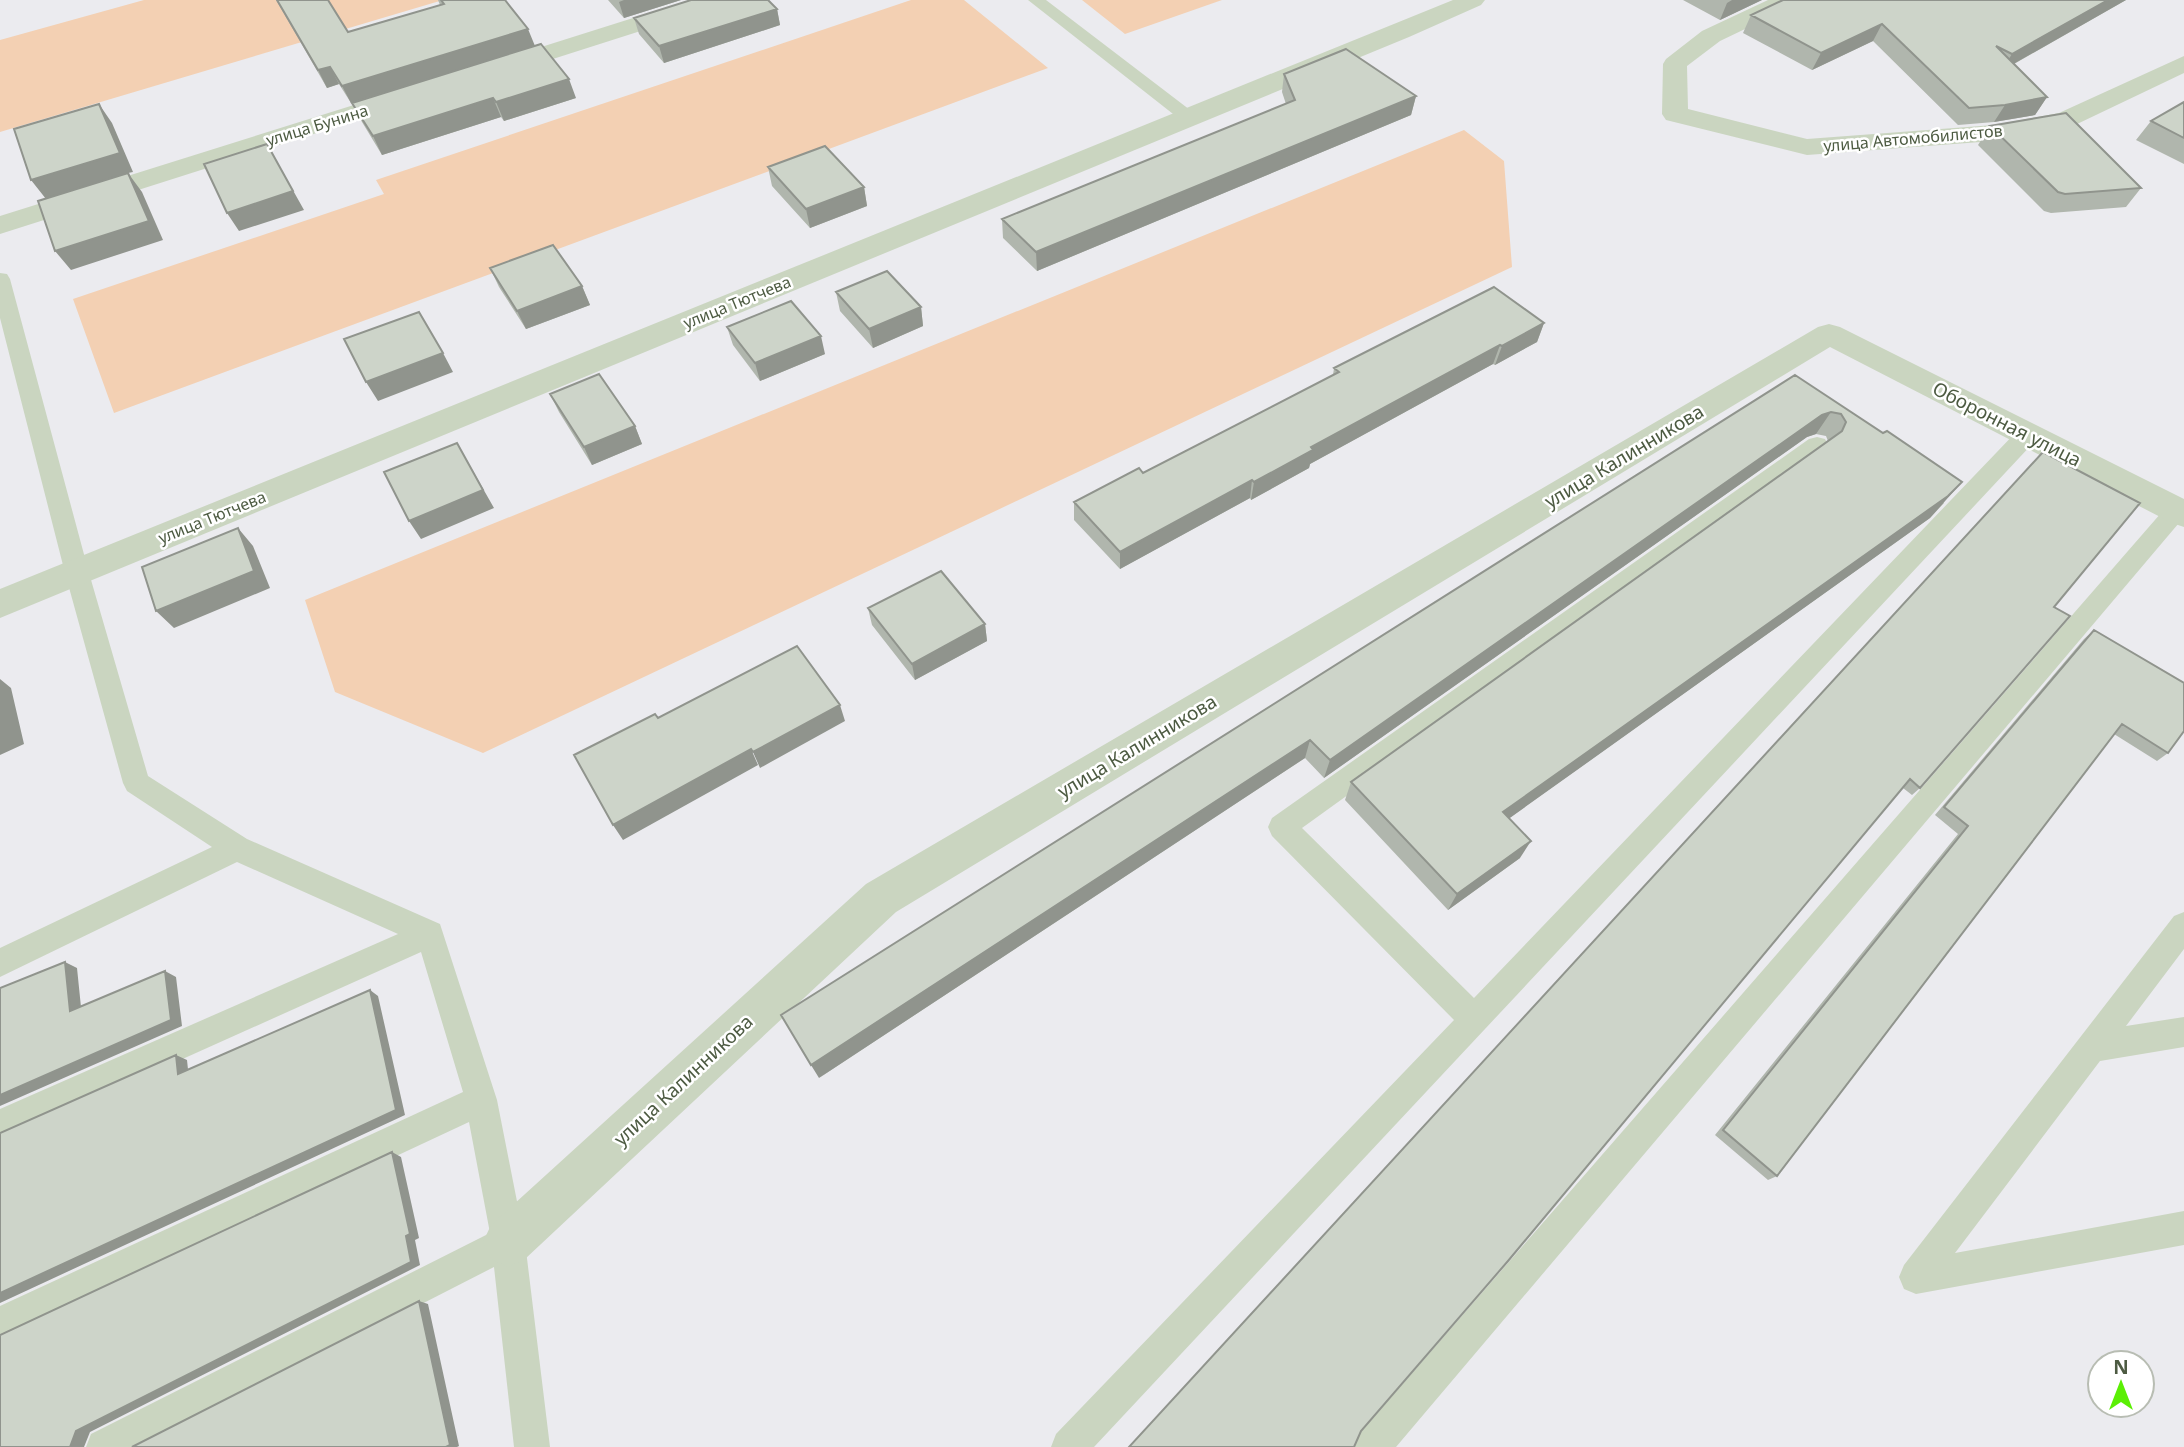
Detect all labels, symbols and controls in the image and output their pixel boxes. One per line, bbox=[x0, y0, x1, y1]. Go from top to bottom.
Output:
street label: улица Бунина bbox=[263, 99, 371, 151]
street label: улица Автомобилистов bbox=[1823, 119, 2003, 157]
street label: улица Тютчева bbox=[680, 270, 794, 334]
street label: Оборонная улица bbox=[1928, 375, 2086, 473]
street label: улица Калинникова bbox=[1540, 398, 1708, 514]
street label: улица Тютчева bbox=[155, 485, 269, 549]
street label: улица Калинникова bbox=[1053, 688, 1221, 804]
street label: улица Калинникова bbox=[608, 1009, 758, 1151]
north arrow bbox=[2086, 1349, 2156, 1419]
text: N bbox=[2113, 1354, 2129, 1380]

